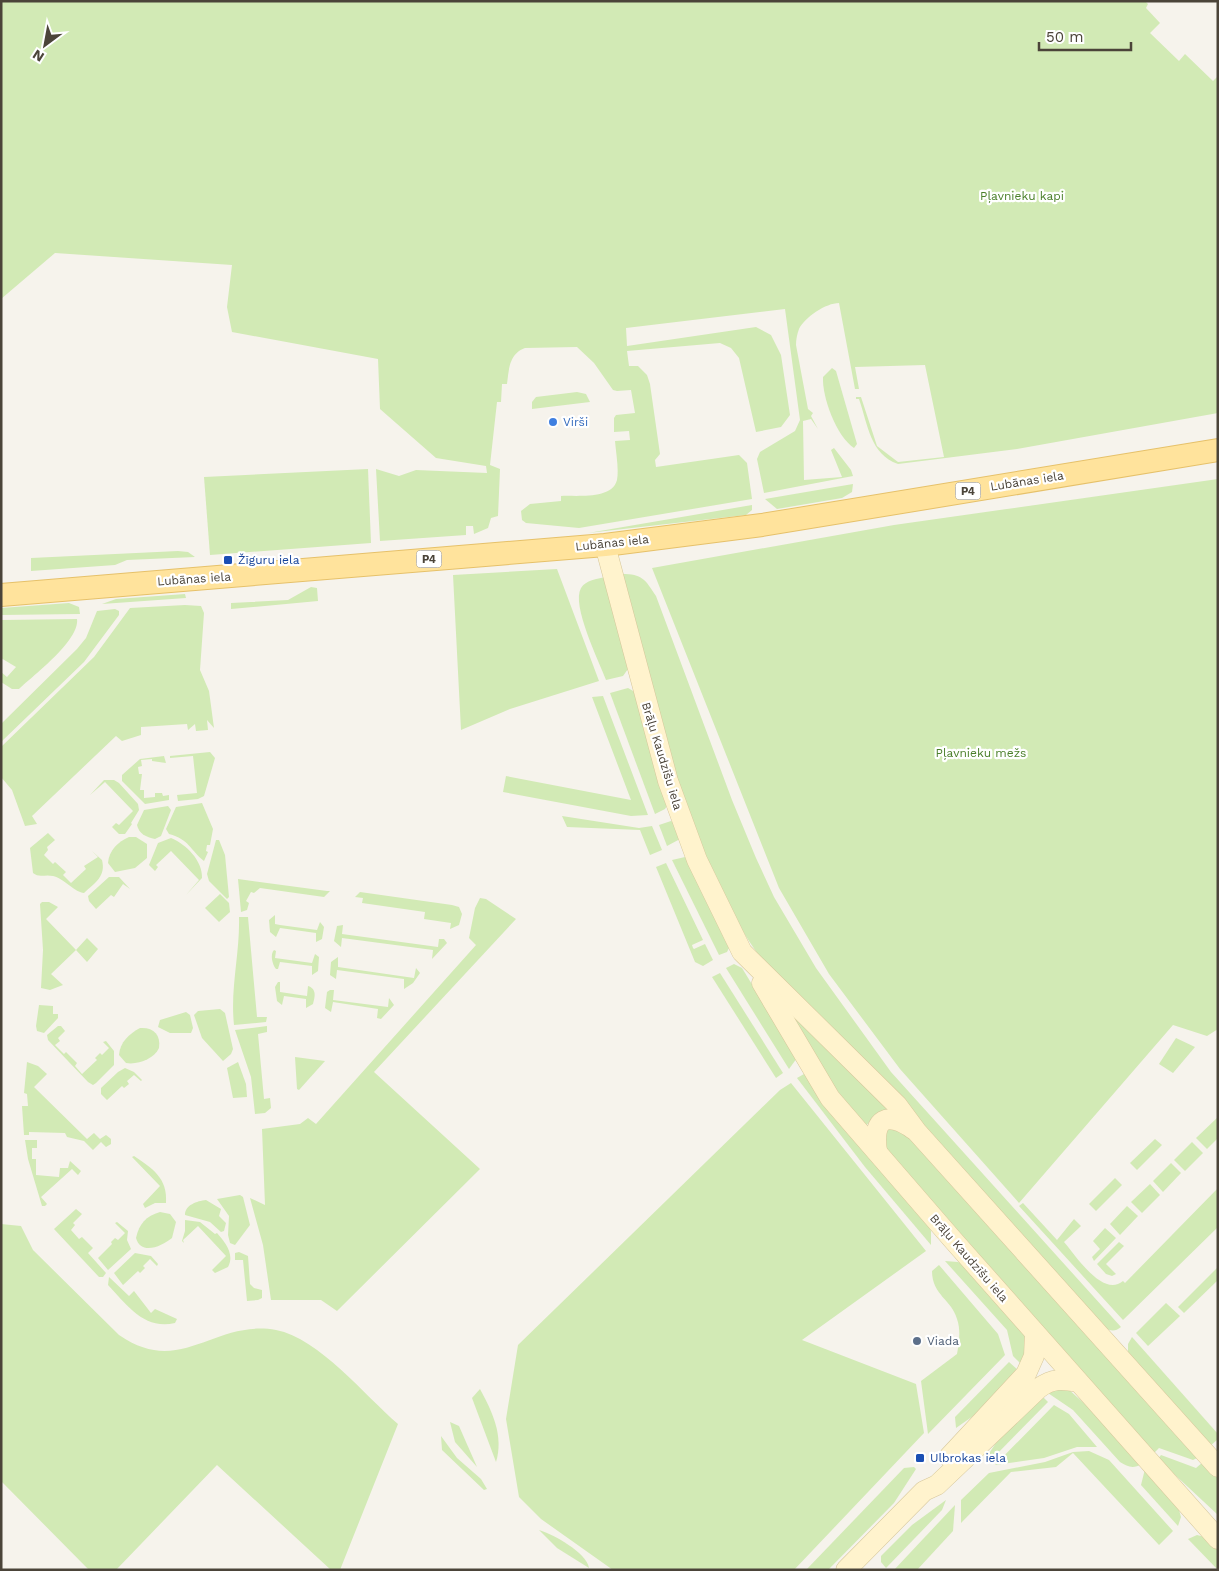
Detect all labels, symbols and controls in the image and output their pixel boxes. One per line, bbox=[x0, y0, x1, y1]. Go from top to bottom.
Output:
north arrow bbox=[20, 20, 70, 70]
scale bar bbox=[1039, 20, 1132, 52]
text: 50 m bbox=[1046, 28, 1083, 46]
text: N bbox=[29, 46, 47, 66]
park label: Pļavnieku kapi bbox=[980, 189, 1064, 203]
place label: Virši bbox=[563, 415, 588, 429]
marker: Virši bbox=[547, 416, 559, 428]
street label: Lubānas iela bbox=[989, 468, 1065, 494]
road number: P4 bbox=[956, 482, 980, 500]
street label: Lubānas iela bbox=[574, 532, 650, 554]
road number: P4 bbox=[416, 550, 442, 568]
place label: Žīguru iela bbox=[238, 553, 300, 567]
marker: Žīguru iela bbox=[222, 554, 234, 566]
street label: Lubānas iela bbox=[157, 569, 232, 589]
street label: Brāļu Kaudzīšu iela bbox=[639, 700, 685, 812]
park label: Pļavnieku mežs bbox=[936, 746, 1026, 760]
street label: Brāļu Kaudzīšu iela bbox=[927, 1211, 1011, 1305]
place label: Viada bbox=[927, 1334, 959, 1348]
marker: Viada bbox=[911, 1335, 923, 1347]
place label: Ulbrokas iela bbox=[930, 1451, 1006, 1465]
marker: Ulbrokas iela bbox=[914, 1452, 926, 1464]

